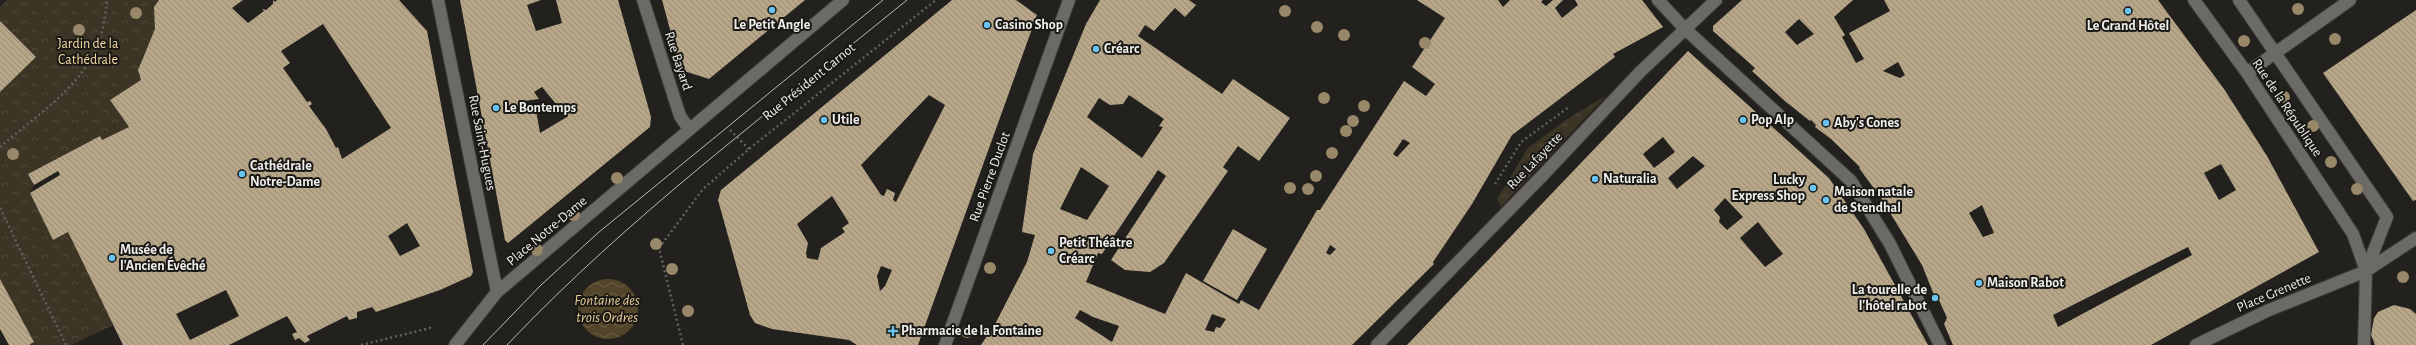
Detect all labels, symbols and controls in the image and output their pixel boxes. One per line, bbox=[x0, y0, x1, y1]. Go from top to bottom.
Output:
marker: Le Petit Angle bbox=[767, 5, 777, 15]
marker: Le Grand Hôtel bbox=[2123, 6, 2133, 16]
place label: Le Petit Angle bbox=[734, 18, 811, 32]
place label: Casino Shop bbox=[995, 18, 1063, 32]
place label: Le Grand Hôtel bbox=[2087, 19, 2169, 33]
marker: Casino Shop bbox=[982, 20, 992, 30]
street label: Rue Bayard bbox=[662, 30, 694, 92]
park label: Jardin de la Cathédrale bbox=[57, 37, 119, 67]
street label: Rue Président Carnot bbox=[760, 40, 858, 123]
place label: Créarc bbox=[1104, 42, 1140, 56]
marker: Créarc bbox=[1091, 44, 1101, 54]
street label: Rue de la République bbox=[2249, 57, 2325, 159]
street label: Rue Saint-Hugues bbox=[466, 94, 498, 192]
place label: Le Bontemps bbox=[504, 101, 576, 115]
marker: Le Bontemps bbox=[491, 103, 501, 113]
place label: Utile bbox=[832, 113, 860, 127]
place label: Pop Alp bbox=[1751, 113, 1794, 127]
marker: Utile bbox=[819, 115, 829, 125]
marker: Pop Alp bbox=[1738, 115, 1748, 125]
place label: Aby's Cones bbox=[1834, 116, 1899, 130]
marker: Aby's Cones bbox=[1821, 118, 1831, 128]
street label: Rue Pierre Duclot bbox=[967, 130, 1013, 224]
street label: Rue Lafayette bbox=[1504, 130, 1566, 192]
place label: Cathédrale Notre-Dame bbox=[250, 159, 320, 189]
marker: Cathédrale Notre-Dame bbox=[237, 169, 247, 179]
place label: Naturalia bbox=[1603, 172, 1657, 186]
place label: Lucky Express Shop bbox=[1731, 173, 1806, 203]
marker: Naturalia bbox=[1590, 174, 1600, 184]
marker: Lucky Express Shop bbox=[1808, 183, 1818, 193]
place label: Maison natale de Stendhal bbox=[1834, 185, 1913, 215]
street label: Place Notre-Dame bbox=[504, 194, 590, 268]
marker: Maison natale de Stendhal bbox=[1821, 195, 1831, 205]
place label: Petit Théâtre Créarc bbox=[1059, 236, 1133, 266]
place label: Musée de l'Ancien Évêché bbox=[120, 243, 206, 273]
marker: Petit Théâtre Créarc bbox=[1046, 246, 1056, 256]
marker: Musée de l'Ancien Évêché bbox=[107, 253, 117, 263]
street label: Place Grenette bbox=[2235, 271, 2313, 315]
place label: Maison Rabot bbox=[1987, 276, 2064, 290]
marker: Maison Rabot bbox=[1974, 278, 1984, 288]
place label: La tourelle de l'hôtel rabot bbox=[1852, 283, 1927, 313]
water label: Fontaine des trois Ordres bbox=[574, 293, 640, 325]
marker: La tourelle de l'hôtel rabot bbox=[1930, 293, 1940, 303]
place label: Pharmacie de la Fontaine bbox=[901, 324, 1042, 338]
marker: Pharmacie de la Fontaine bbox=[888, 326, 898, 336]

